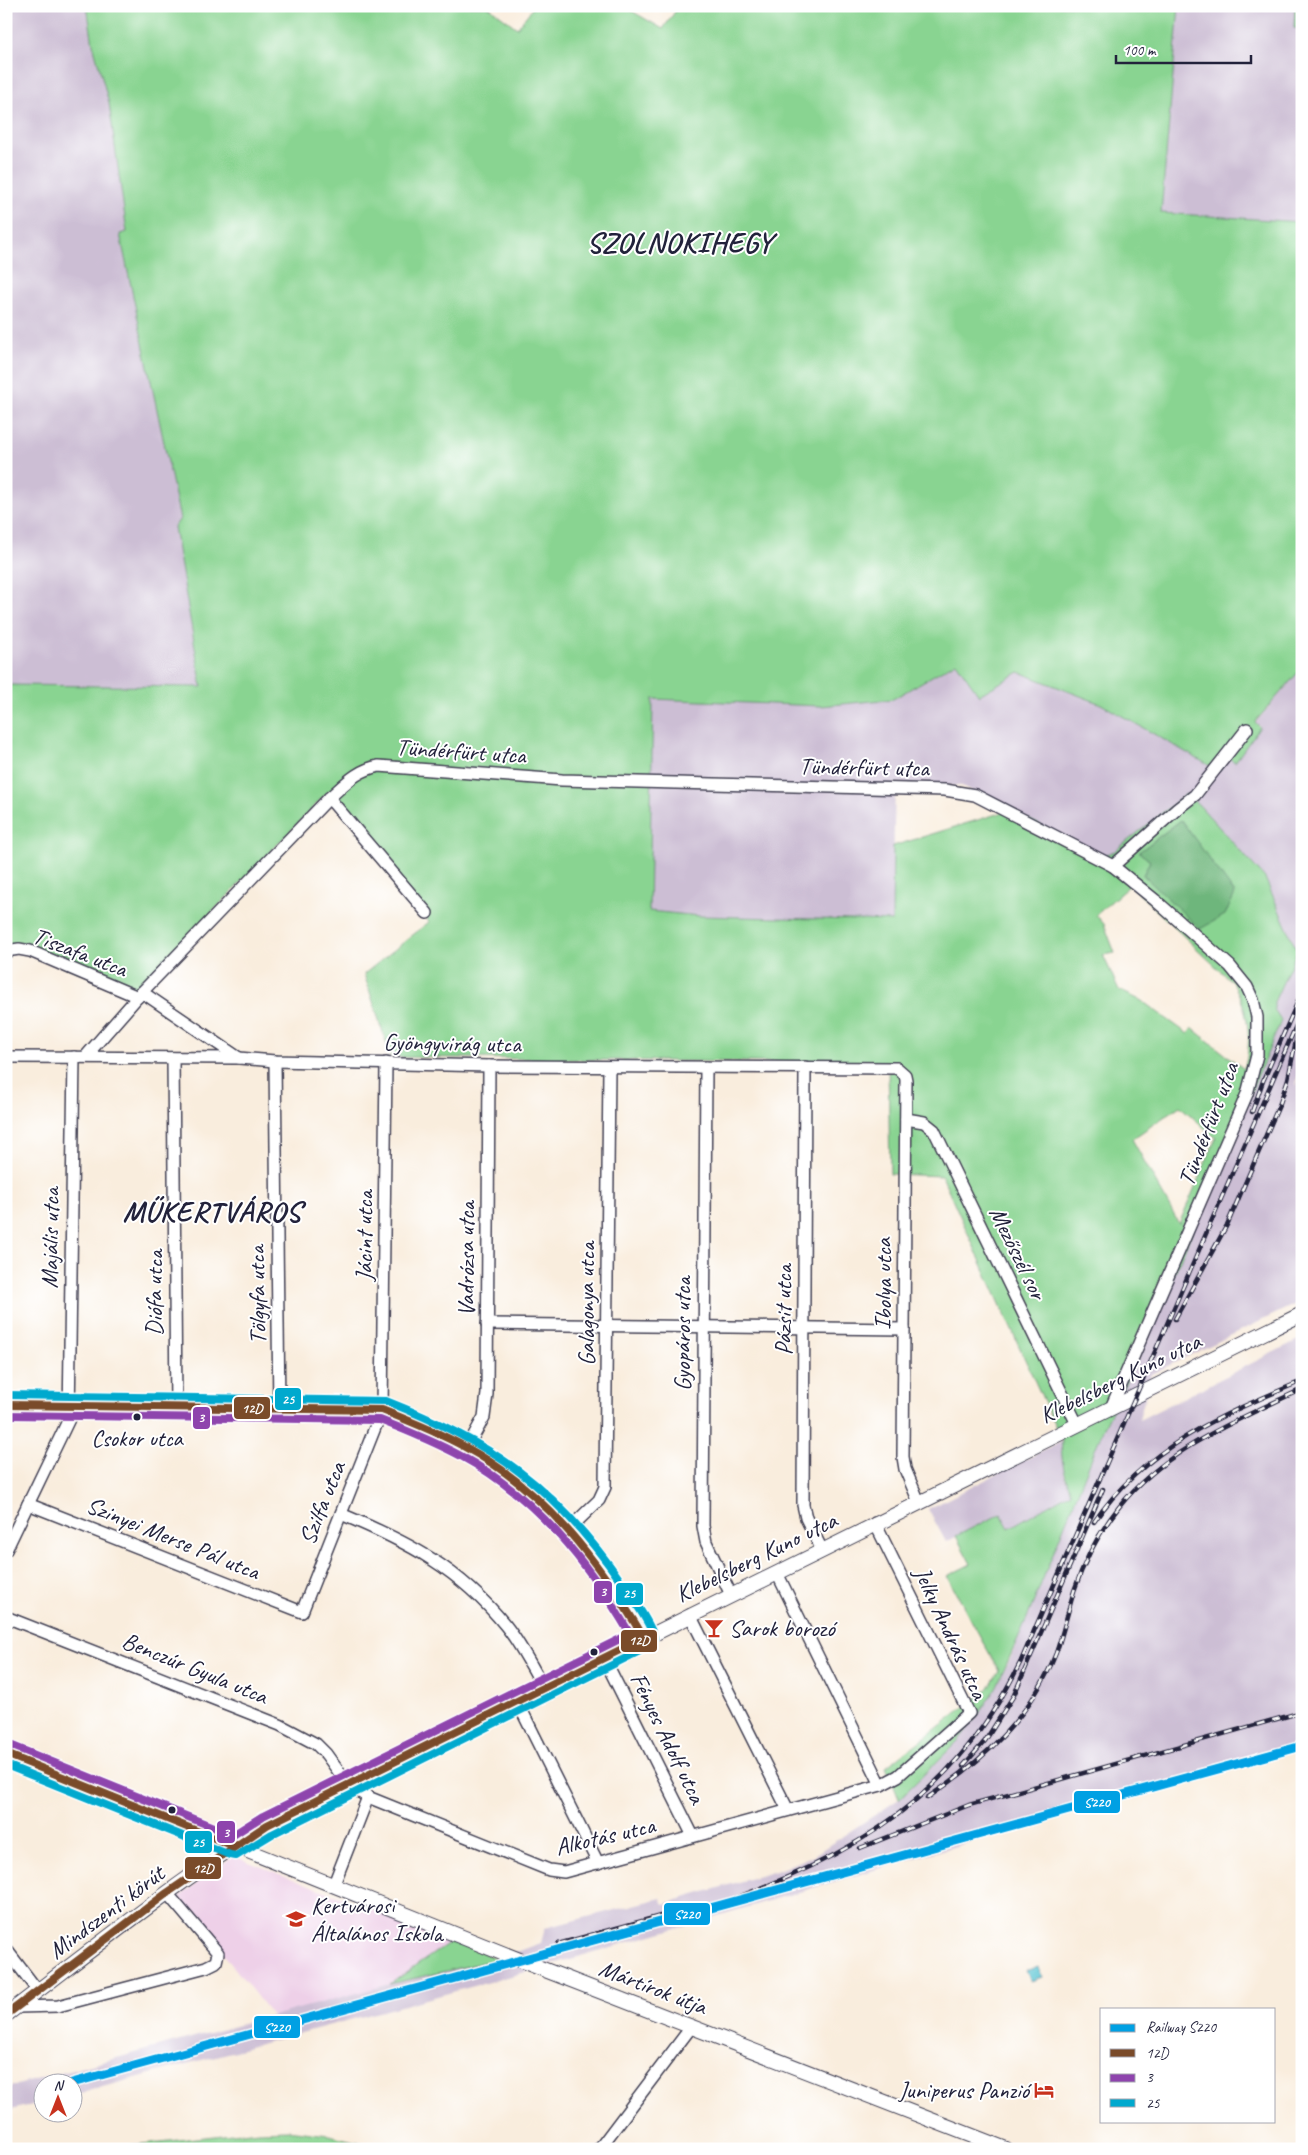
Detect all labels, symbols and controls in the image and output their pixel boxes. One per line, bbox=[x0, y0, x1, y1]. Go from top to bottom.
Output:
scale bar bbox=[1116, 32, 1250, 64]
text: 100 m bbox=[1123, 41, 1157, 60]
district label: SZOLNOKIHEGY bbox=[587, 224, 779, 261]
street label: Tündérfürt utca bbox=[395, 732, 528, 771]
street label: Tündérfürt utca bbox=[799, 751, 931, 783]
street label: Tiszafa utca bbox=[29, 920, 133, 984]
street label: Gyöngyvirág utca bbox=[383, 1027, 522, 1059]
street label: Tündérfürt utca bbox=[1171, 1057, 1246, 1190]
street label: Majális utca bbox=[34, 1185, 66, 1289]
street label: Jácint utca bbox=[349, 1189, 379, 1282]
district label: MŰKERTVÁROS bbox=[123, 1193, 307, 1230]
street label: Vadrózsa utca bbox=[451, 1199, 481, 1316]
street label: Mezőszél sor bbox=[983, 1202, 1054, 1307]
street label: Ibolya utca bbox=[868, 1236, 898, 1330]
street label: Galagonya utca bbox=[571, 1240, 601, 1366]
street label: Tölgyfa utca bbox=[241, 1243, 273, 1345]
street label: Diófa utca bbox=[139, 1248, 169, 1336]
street label: Pázsit utca bbox=[768, 1262, 798, 1355]
street label: Gyopáros utca bbox=[667, 1275, 697, 1391]
street label: Klebelsberg Kuno utca bbox=[1034, 1325, 1207, 1430]
line badge: 25 bbox=[274, 1387, 302, 1411]
text: 25 bbox=[282, 1391, 296, 1408]
line badge: 12D bbox=[233, 1396, 271, 1420]
text: 12D bbox=[242, 1400, 264, 1417]
line badge: 3 bbox=[192, 1406, 211, 1430]
text: 3 bbox=[198, 1409, 206, 1426]
marker: Csokor utca bbox=[132, 1412, 142, 1422]
place label: Csokor utca bbox=[91, 1424, 185, 1453]
street label: Szilfa utca bbox=[292, 1456, 353, 1549]
street label: Szinyei Merse Pál utca bbox=[82, 1490, 265, 1587]
street label: Klebelsberg Kuno utca bbox=[670, 1504, 843, 1609]
street label: Jelky András utca bbox=[907, 1561, 995, 1705]
line badge: 3 bbox=[593, 1580, 613, 1604]
line badge: 25 bbox=[615, 1582, 644, 1606]
text: 3 bbox=[600, 1583, 608, 1600]
text: 25 bbox=[623, 1585, 637, 1602]
place label: Sarok borozó bbox=[729, 1613, 838, 1643]
bar icon: Sarok borozó bbox=[703, 1617, 725, 1639]
street label: Benczúr Gyula utca bbox=[118, 1625, 274, 1711]
line badge: 12D bbox=[620, 1629, 658, 1653]
text: 12D bbox=[629, 1632, 651, 1649]
unlabelled marker bbox=[589, 1647, 599, 1657]
street label: Fényes Adolf utca bbox=[623, 1668, 713, 1810]
line badge: S220 bbox=[1073, 1790, 1121, 1814]
text: S220 bbox=[1084, 1794, 1112, 1811]
unlabelled marker bbox=[167, 1805, 177, 1815]
street label: Alkotás utca bbox=[552, 1810, 659, 1862]
line badge: 3 bbox=[216, 1820, 236, 1844]
text: 3 bbox=[223, 1824, 231, 1841]
line badge: 25 bbox=[184, 1830, 213, 1854]
text: 25 bbox=[192, 1834, 206, 1851]
line badge: 12D bbox=[184, 1856, 222, 1880]
street label: Mindszenti körút bbox=[42, 1857, 172, 1965]
text: 12D bbox=[193, 1860, 215, 1877]
place label: Kertvárosi Általános Iskola bbox=[311, 1890, 444, 1948]
line badge: S220 bbox=[663, 1902, 711, 1926]
text: S220 bbox=[674, 1906, 702, 1923]
school or university icon: Kertvárosi Általános Iskola bbox=[285, 1908, 307, 1930]
street label: Mártírok útja bbox=[595, 1953, 712, 2022]
legend bbox=[1100, 2008, 1276, 2122]
line badge: S220 bbox=[253, 2015, 301, 2039]
text: Railway S220 bbox=[1146, 2018, 1217, 2037]
text: S220 bbox=[264, 2019, 292, 2036]
text: 12D bbox=[1146, 2044, 1170, 2063]
text: 3 bbox=[1146, 2068, 1154, 2087]
north arrow bbox=[32, 2072, 82, 2122]
place label: Juniperus Panzió bbox=[898, 2075, 1033, 2105]
text: N bbox=[54, 2077, 65, 2094]
hotel icon: Juniperus Panzió bbox=[1033, 2079, 1055, 2101]
text: 25 bbox=[1146, 2094, 1161, 2113]

